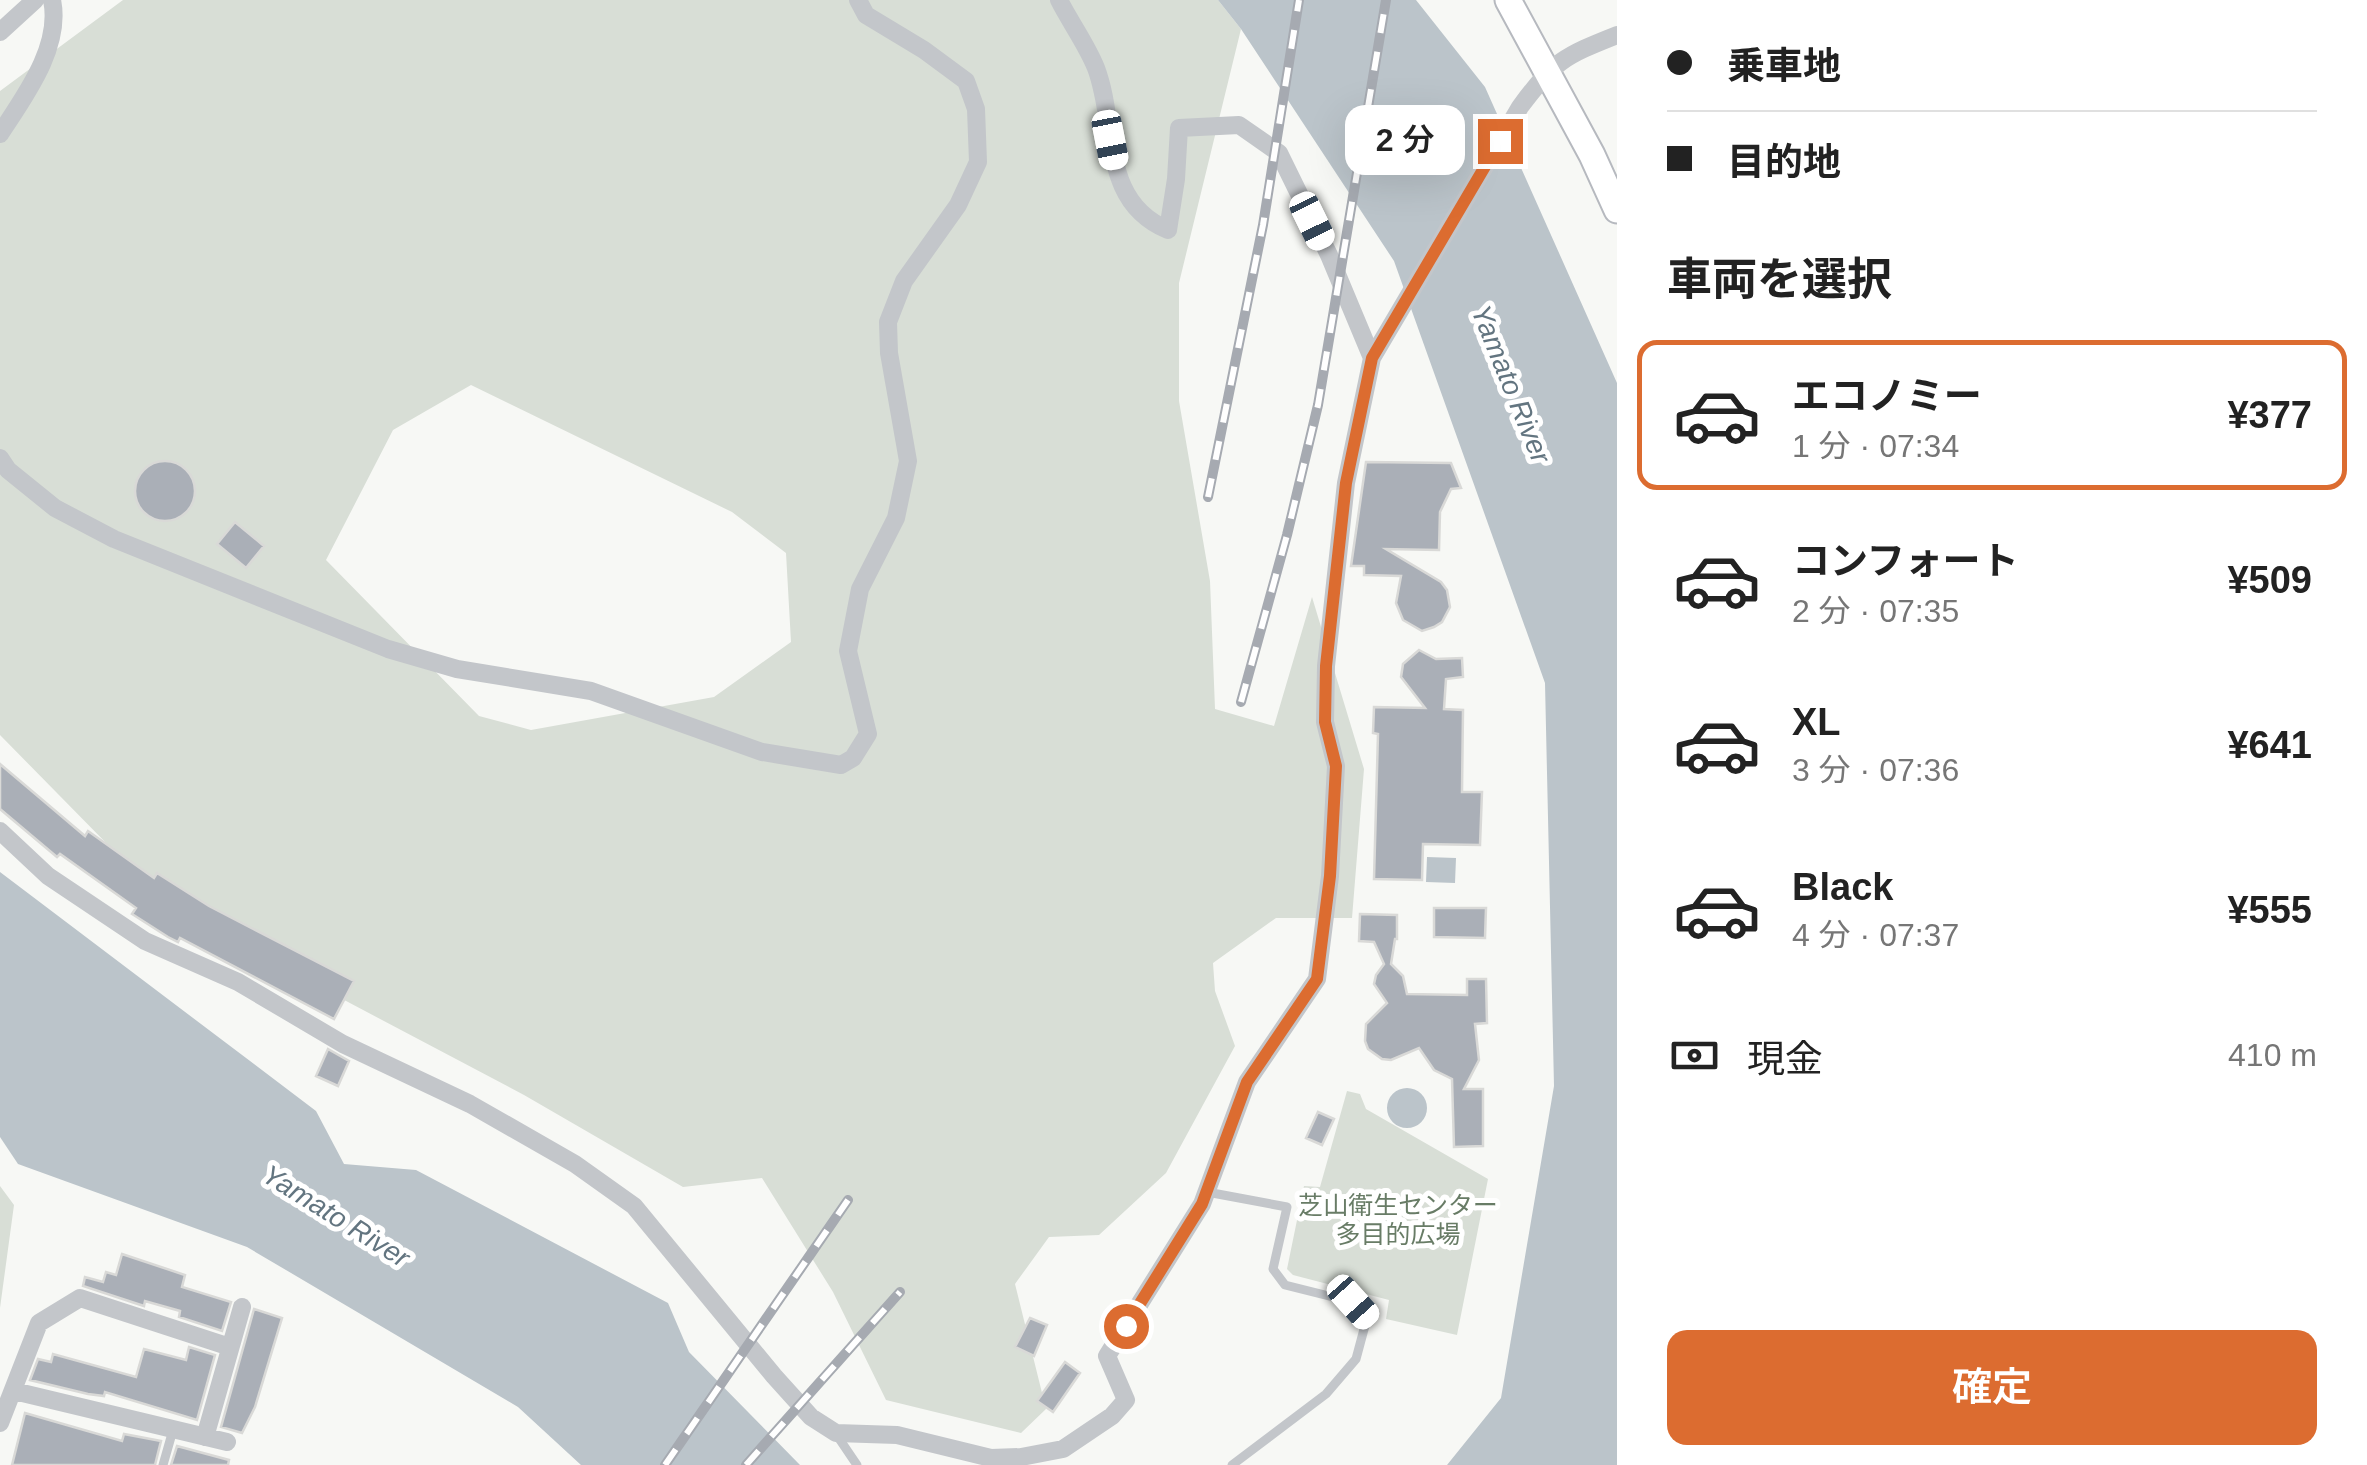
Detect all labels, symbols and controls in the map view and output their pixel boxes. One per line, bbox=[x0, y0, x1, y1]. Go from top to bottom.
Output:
text: 乗車地 bbox=[1727, 45, 1841, 87]
callout: 2 分 bbox=[1345, 106, 1465, 176]
car bbox=[1090, 108, 1130, 172]
route end bbox=[1478, 119, 1523, 164]
text: 2 分 bbox=[1376, 122, 1434, 158]
text: 目的地 bbox=[1727, 141, 1841, 183]
car bbox=[1285, 187, 1339, 255]
text: 車両を選択 bbox=[1667, 254, 1892, 305]
water label: Yamato River bbox=[1465, 301, 1557, 469]
icon: car bbox=[1672, 370, 1762, 460]
text: エコノミー bbox=[1792, 375, 1982, 417]
text: ¥377 bbox=[2227, 394, 2312, 436]
text: 1 分 · 07:34 bbox=[1792, 428, 1959, 464]
icon: car bbox=[1672, 535, 1762, 625]
text: コンフォート bbox=[1792, 540, 2019, 582]
text: ¥509 bbox=[2227, 559, 2312, 601]
text: 2 分 · 07:35 bbox=[1792, 593, 1959, 629]
icon: car bbox=[1672, 700, 1762, 790]
text: XL bbox=[1792, 701, 1841, 743]
text: ¥641 bbox=[2227, 724, 2312, 766]
text: 3 分 · 07:36 bbox=[1792, 752, 1959, 788]
icon: car bbox=[1672, 865, 1762, 955]
text: Black bbox=[1792, 866, 1893, 908]
text: ¥555 bbox=[2227, 889, 2312, 931]
text: 4 分 · 07:37 bbox=[1792, 917, 1959, 953]
icon: cash bbox=[1667, 1028, 1722, 1083]
text: 410 m bbox=[2228, 1037, 2317, 1073]
text: 現金 bbox=[1747, 1038, 1823, 1080]
water label: Yamato River bbox=[257, 1158, 417, 1274]
park label: 芝山衛生センター 多目的広場 bbox=[1298, 1191, 1498, 1248]
car bbox=[1322, 1270, 1384, 1334]
route start bbox=[1104, 1304, 1149, 1349]
button: 確定 bbox=[1667, 1330, 2317, 1445]

